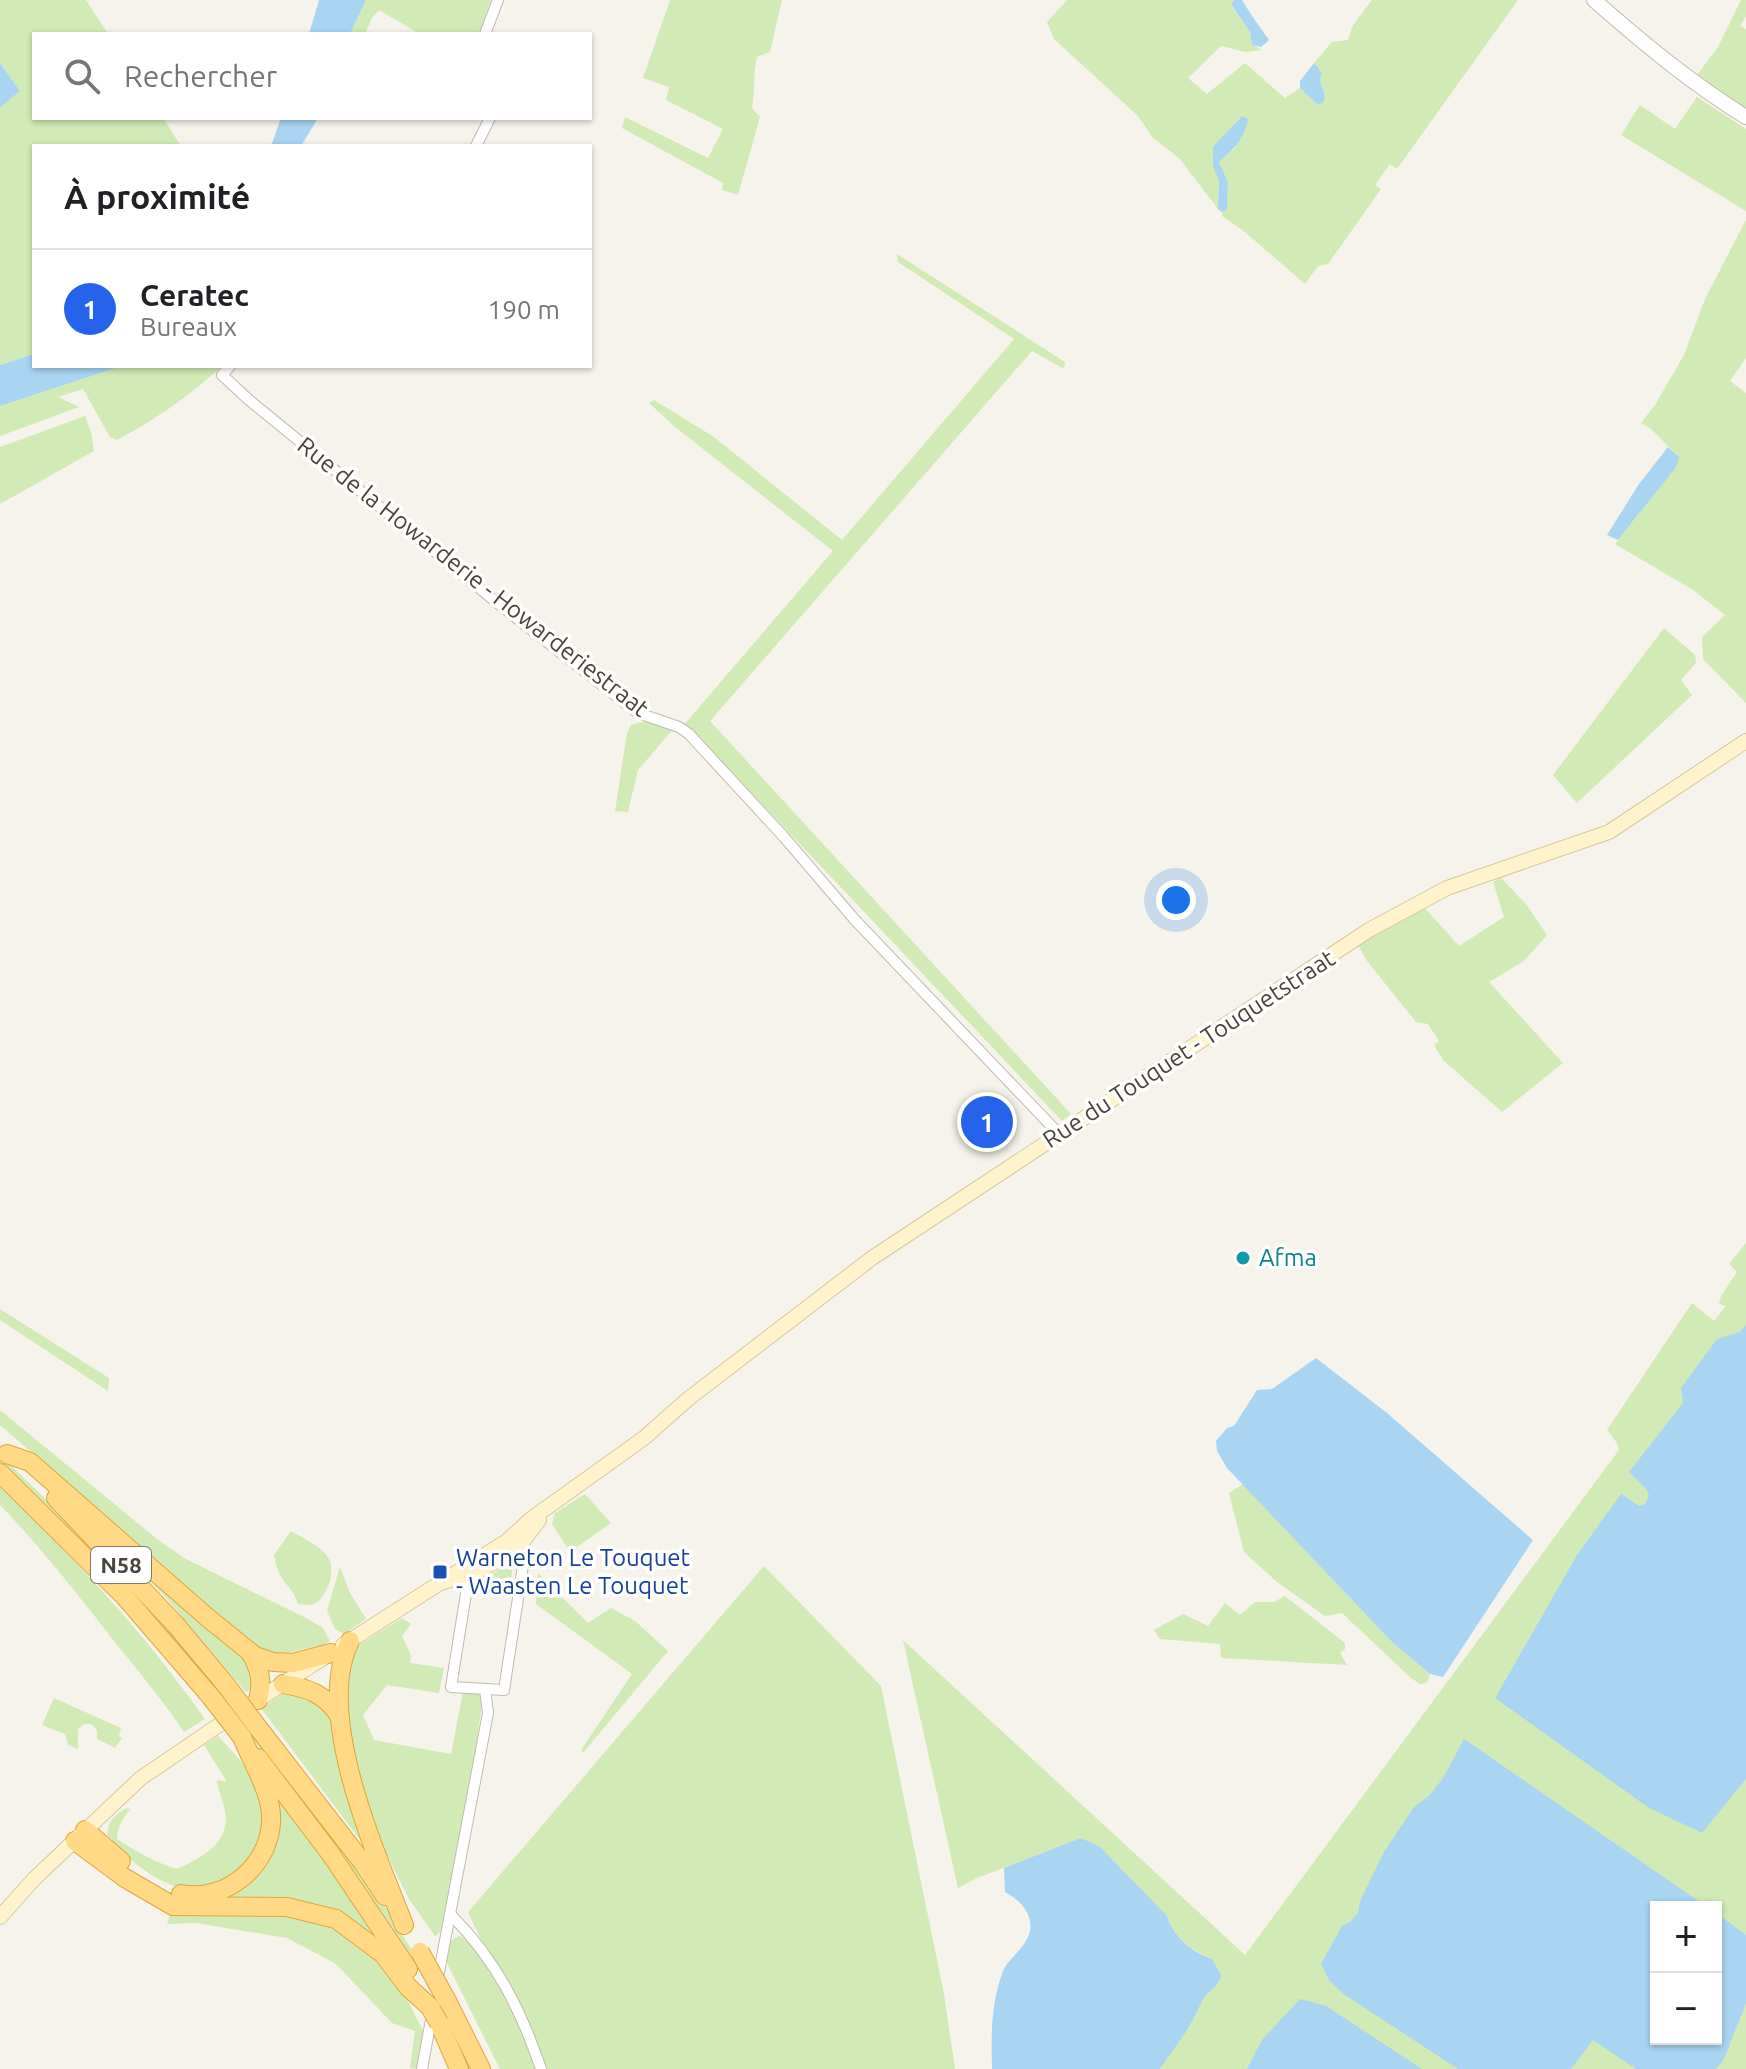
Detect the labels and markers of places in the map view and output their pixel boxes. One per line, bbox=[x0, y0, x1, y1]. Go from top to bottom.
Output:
pin: 1 bbox=[961, 1092, 1013, 1152]
place label: Afma bbox=[1259, 1244, 1317, 1271]
marker: Afma bbox=[1234, 1249, 1252, 1267]
place label: Warneton Le Touquet - Waasten Le Touquet bbox=[456, 1544, 691, 1599]
marker: Warneton Le Touquet - Waasten Le Touquet bbox=[431, 1563, 449, 1581]

